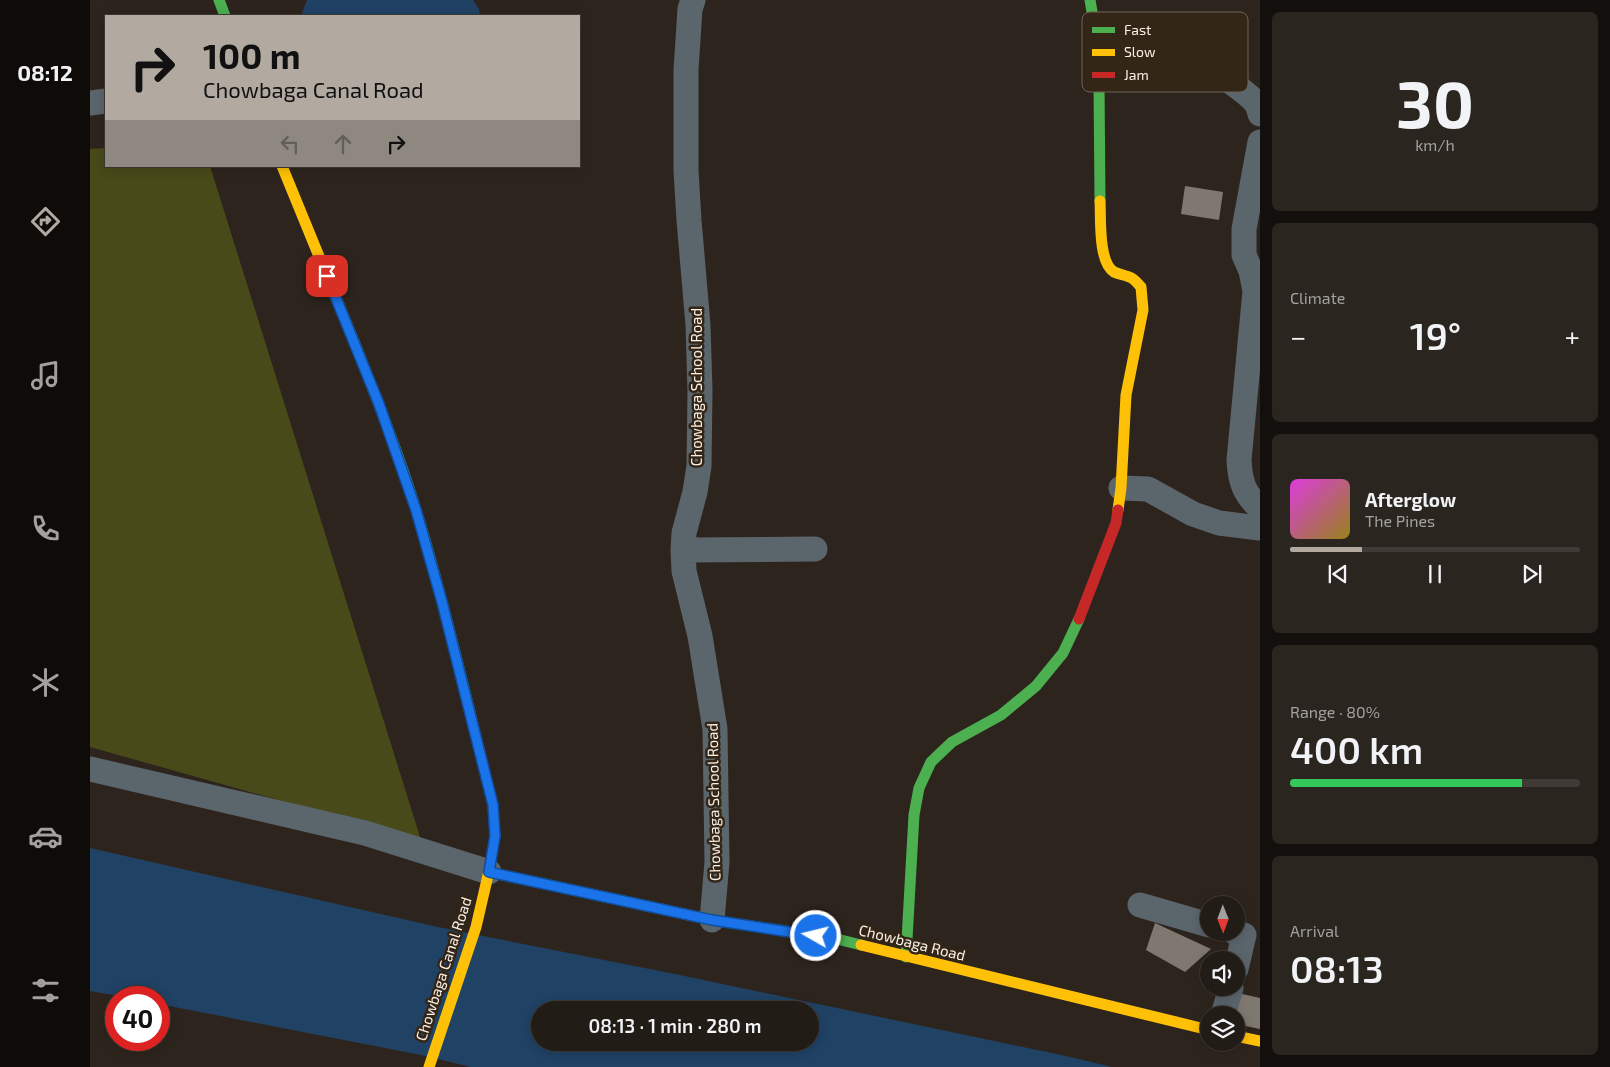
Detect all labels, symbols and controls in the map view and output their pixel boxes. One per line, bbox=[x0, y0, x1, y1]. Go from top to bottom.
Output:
legend bbox=[1082, 12, 1248, 92]
text: Fast bbox=[1124, 21, 1151, 38]
text: 100 m bbox=[203, 34, 301, 76]
icon: right bbox=[120, 35, 185, 100]
text: Slow bbox=[1124, 43, 1156, 60]
text: 08:12 bbox=[17, 59, 73, 85]
text: 30 bbox=[1396, 63, 1474, 141]
text: Jam bbox=[1124, 66, 1149, 83]
text: Chowbaga Canal Road bbox=[203, 76, 424, 102]
icon: left bbox=[276, 130, 304, 158]
icon: ahead bbox=[329, 130, 357, 158]
icon: right bbox=[382, 130, 410, 158]
text: km/h bbox=[1415, 135, 1455, 154]
icon: directions bbox=[28, 204, 63, 239]
pin bbox=[306, 255, 348, 297]
icon: arrive bbox=[313, 262, 341, 290]
text: Climate bbox=[1290, 288, 1345, 307]
street label: Chowbaga School Road bbox=[687, 308, 705, 466]
text: 19° bbox=[1410, 312, 1461, 358]
text: − bbox=[1290, 319, 1306, 353]
text: + bbox=[1565, 319, 1580, 353]
icon: music bbox=[28, 358, 63, 393]
text: Afterglow bbox=[1365, 488, 1456, 511]
icon: phone bbox=[28, 511, 63, 546]
text: The Pines bbox=[1365, 511, 1435, 530]
icon: previous bbox=[1324, 560, 1352, 588]
icon: pause bbox=[1421, 560, 1449, 588]
icon: next bbox=[1518, 560, 1546, 588]
icon: climate bbox=[28, 665, 63, 700]
text: Range · 80% bbox=[1290, 702, 1380, 721]
street label: Chowbaga School Road bbox=[703, 723, 723, 881]
text: 400 km bbox=[1290, 726, 1423, 772]
icon: car bbox=[28, 819, 63, 854]
street label: Chowbaga Canal Road bbox=[411, 894, 475, 1043]
north arrow bbox=[1200, 896, 1245, 941]
map controls bbox=[1200, 896, 1245, 1051]
position arrow bbox=[789, 909, 841, 961]
street label: Chowbaga Road bbox=[857, 920, 967, 964]
text: Arrival bbox=[1290, 921, 1339, 940]
text: 08:13 bbox=[1290, 945, 1384, 991]
button: sound bbox=[1200, 951, 1245, 996]
icon: filters bbox=[28, 973, 63, 1008]
speed limit sign: 40 bbox=[105, 986, 170, 1051]
button: layers bbox=[1200, 1006, 1245, 1051]
text: 08:13 · 1 min · 280 m bbox=[588, 1014, 762, 1037]

